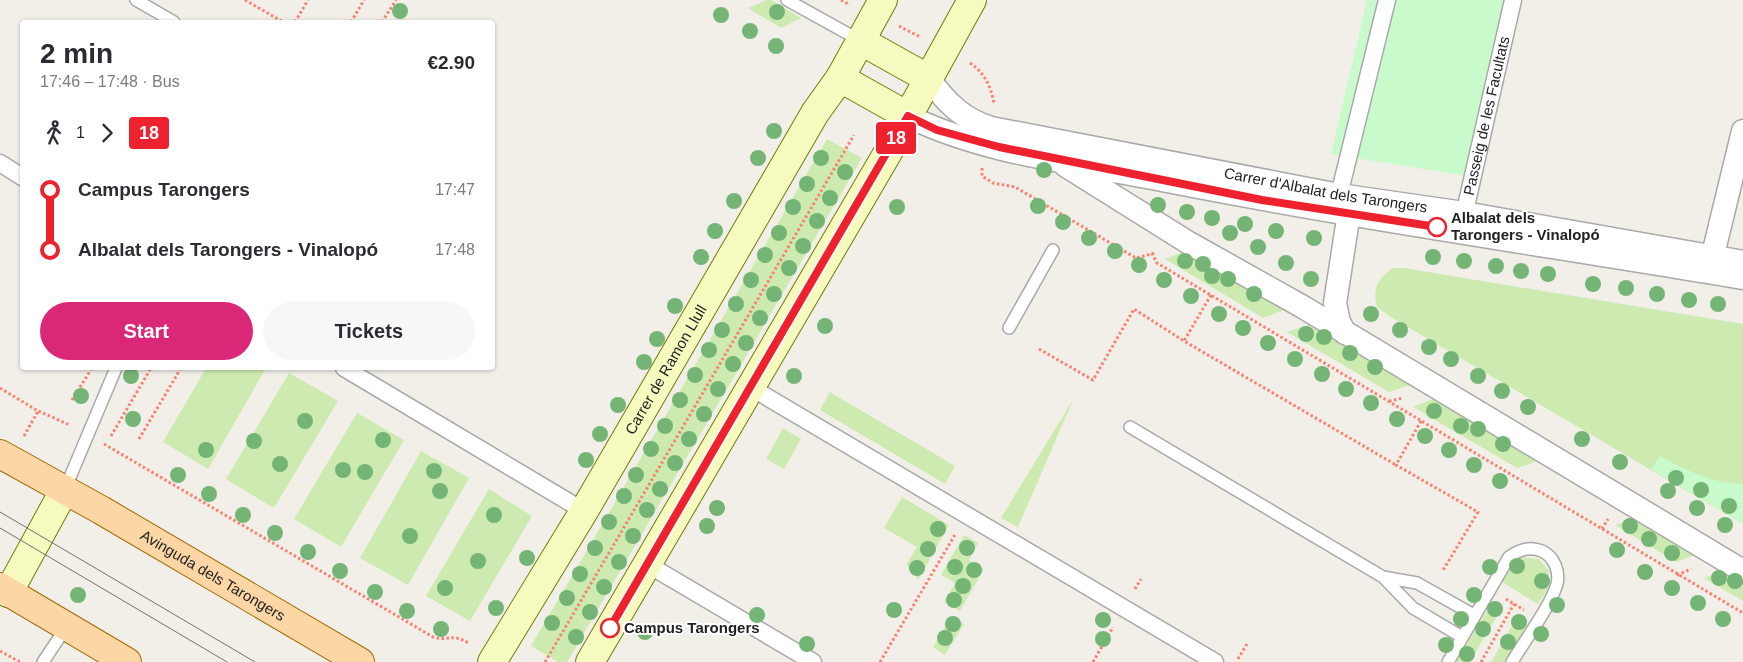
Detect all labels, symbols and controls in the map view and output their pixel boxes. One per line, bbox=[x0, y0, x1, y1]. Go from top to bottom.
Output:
street label: Passeig de les Facultats bbox=[1460, 34, 1512, 197]
text: 2 min bbox=[40, 38, 113, 69]
text: €2.90 bbox=[427, 52, 475, 73]
text: 17:46 – 17:48 · Bus bbox=[40, 73, 180, 90]
icon: walk bbox=[40, 119, 68, 147]
icon: forward bbox=[93, 119, 121, 147]
line badge: 18 bbox=[874, 122, 918, 154]
text: 18 bbox=[139, 123, 159, 143]
text: 1 bbox=[76, 124, 85, 141]
text: 18 bbox=[886, 128, 906, 148]
street label: Carrer d'Albalat dels Tarongers bbox=[1223, 164, 1429, 216]
text: Campus Tarongers bbox=[78, 179, 250, 200]
text: 17:47 bbox=[435, 181, 475, 198]
place label: Albalat dels Tarongers - Vinalopó bbox=[1451, 209, 1600, 243]
marker: Albalat dels Tarongers - Vinalopó bbox=[1427, 217, 1447, 237]
text: Albalat dels Tarongers - Vinalopó bbox=[78, 239, 378, 260]
text: 17:48 bbox=[435, 241, 475, 258]
button: Start bbox=[40, 302, 253, 360]
button: Tickets bbox=[263, 302, 475, 360]
street label: Carrer de Ramon Llull bbox=[621, 302, 710, 437]
street label: Avinguda dels Tarongers bbox=[138, 526, 288, 624]
marker: Campus Tarongers bbox=[600, 618, 620, 638]
place label: Campus Tarongers bbox=[624, 619, 760, 636]

